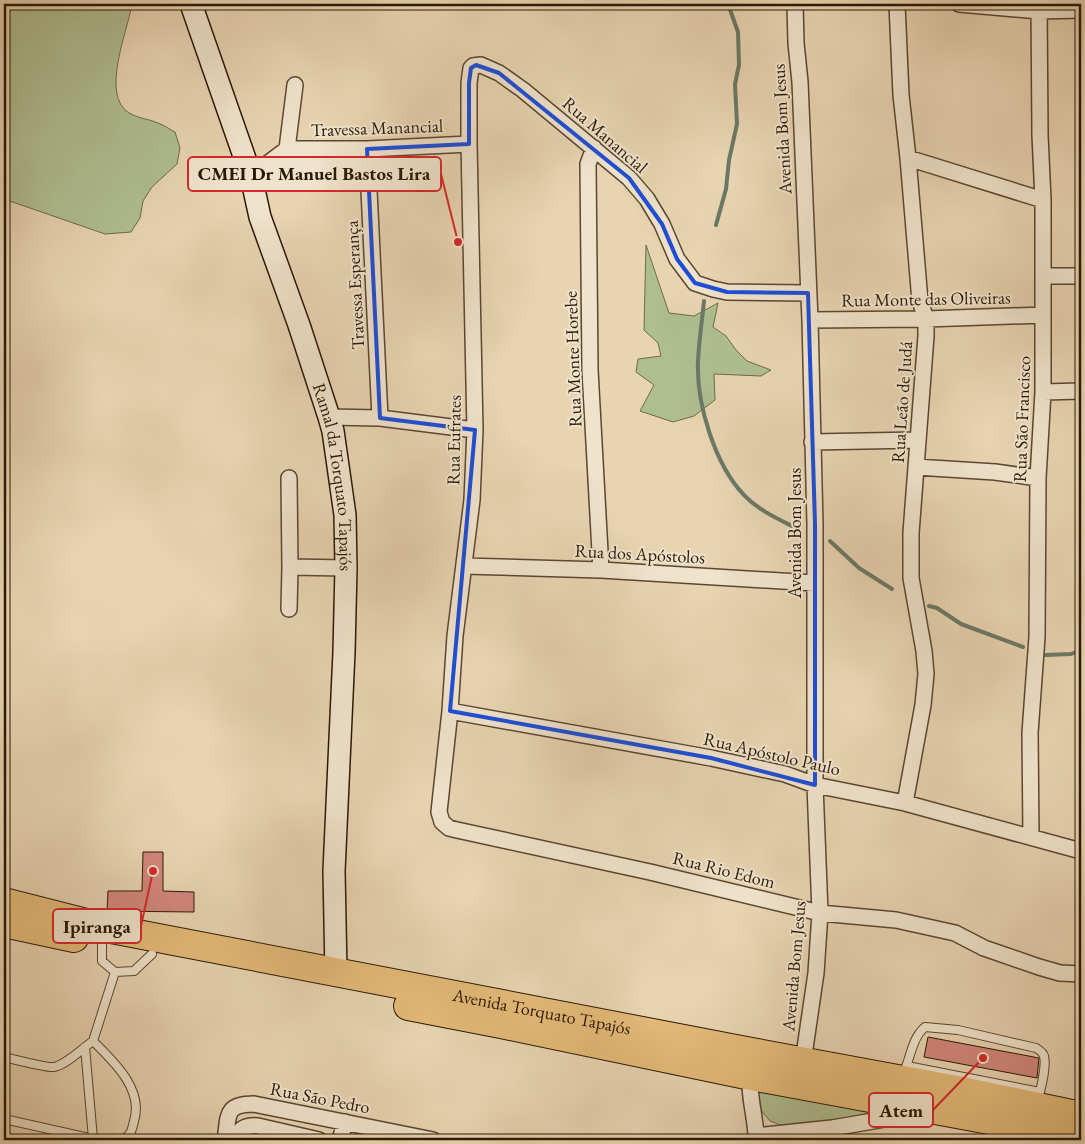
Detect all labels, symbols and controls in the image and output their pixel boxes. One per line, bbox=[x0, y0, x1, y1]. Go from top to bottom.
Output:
street label: Avenida Bom Jesus bbox=[767, 63, 796, 196]
street label: Rua Manancial bbox=[558, 91, 653, 178]
street label: Travessa Manancial bbox=[310, 114, 444, 141]
callout: CMEI Dr Manuel Bastos Lira bbox=[188, 157, 441, 191]
text: CMEI Dr Manuel Bastos Lira bbox=[198, 161, 431, 186]
street label: Travessa Esperança bbox=[340, 219, 369, 350]
street label: Rua Monte das Oliveiras bbox=[841, 286, 1011, 311]
street label: Rua Monte Horebe bbox=[559, 290, 586, 428]
street label: Rua Leão de Judá bbox=[886, 340, 917, 464]
street label: Rua São Francisco bbox=[1008, 355, 1035, 483]
street label: Ramal da Torquato Tapajós bbox=[308, 380, 358, 572]
street label: Rua Eufrates bbox=[441, 395, 466, 485]
street label: Avenida Bom Jesus bbox=[783, 467, 806, 599]
street label: Rua dos Apóstolos bbox=[574, 539, 706, 568]
street label: Rua Apóstolo Paulo bbox=[701, 727, 843, 780]
street label: Rua Rio Edom bbox=[671, 846, 778, 893]
street label: Avenida Bom Jesus bbox=[776, 900, 811, 1033]
callout: Ipiranga bbox=[53, 909, 141, 943]
text: Ipiranga bbox=[63, 914, 132, 939]
street label: Avenida Torquato Tapajós bbox=[450, 983, 633, 1040]
street label: Rua São Pedro bbox=[268, 1077, 372, 1118]
callout: Atem bbox=[869, 1093, 933, 1127]
text: Atem bbox=[878, 1098, 924, 1123]

